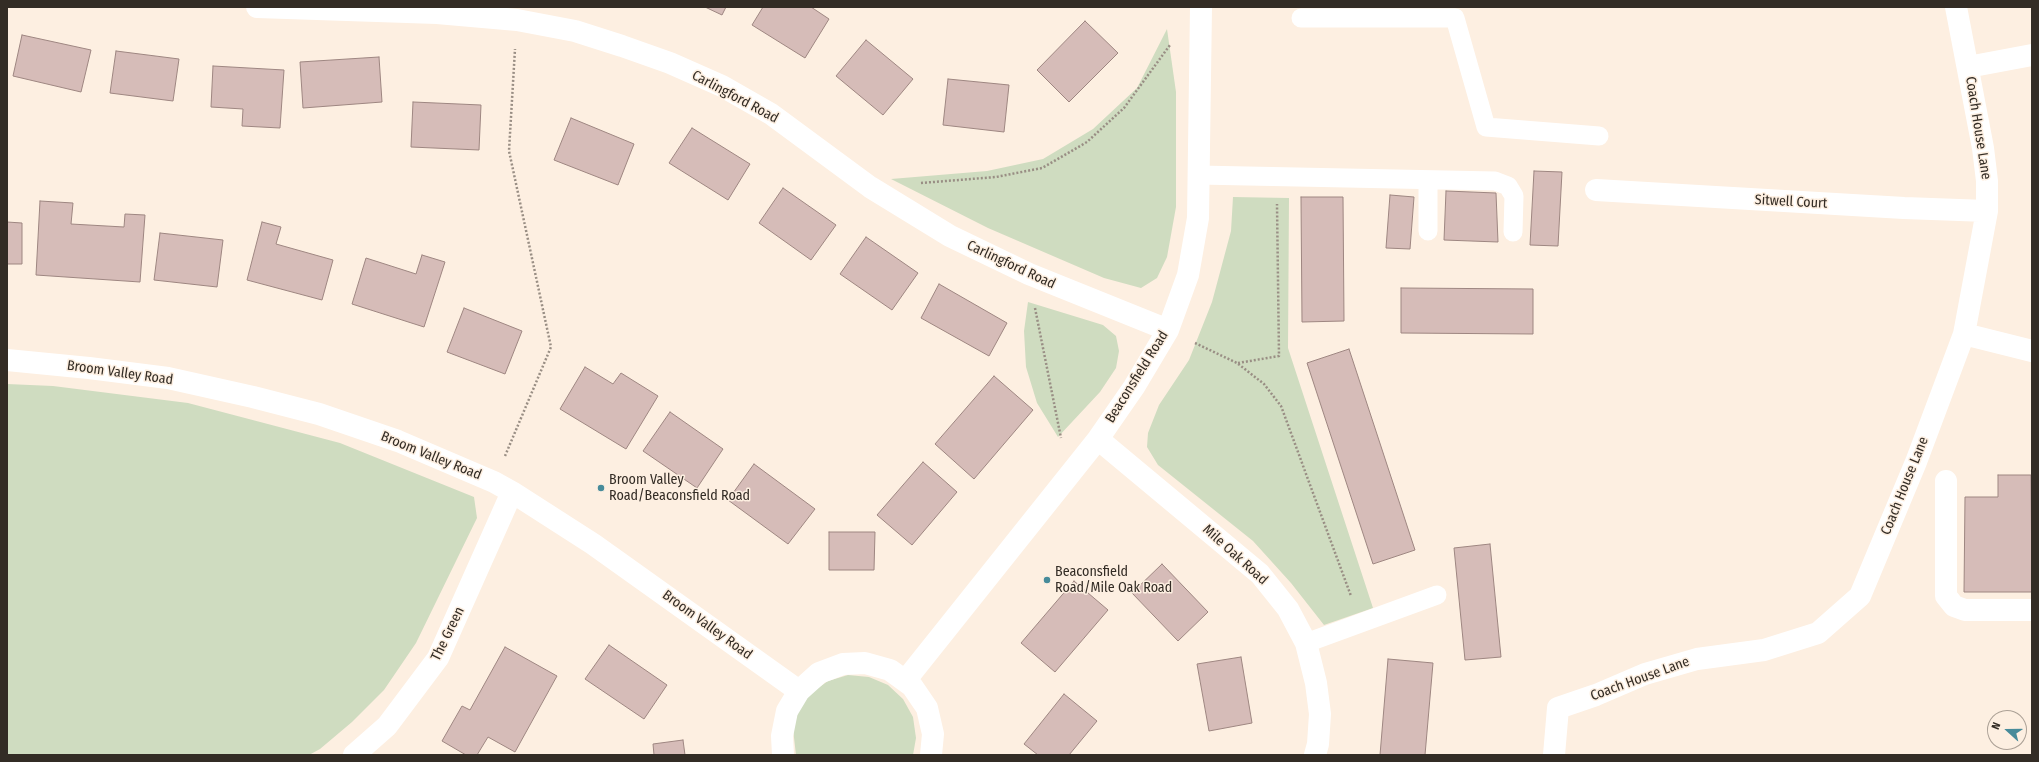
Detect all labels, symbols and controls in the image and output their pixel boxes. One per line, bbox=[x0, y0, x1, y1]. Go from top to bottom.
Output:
street label: Carlingford Road bbox=[689, 67, 781, 127]
street label: Coach House Lane bbox=[1962, 75, 1994, 181]
street label: Sitwell Court bbox=[1754, 192, 1828, 212]
street label: Carlingford Road bbox=[964, 237, 1058, 293]
street label: Beaconsfield Road bbox=[1102, 328, 1172, 426]
street label: Broom Valley Road bbox=[66, 357, 174, 389]
street label: Broom Valley Road bbox=[378, 428, 484, 484]
street label: Coach House Lane bbox=[1878, 435, 1932, 537]
place label: Broom Valley Road/Beaconsfield Road bbox=[609, 472, 750, 504]
marker: Broom Valley Road/Beaconsfield Road bbox=[596, 483, 606, 493]
street label: Mile Oak Road bbox=[1199, 521, 1271, 589]
place label: Beaconsfield Road/Mile Oak Road bbox=[1055, 564, 1172, 596]
marker: Beaconsfield Road/Mile Oak Road bbox=[1042, 575, 1052, 585]
street label: Broom Valley Road bbox=[659, 587, 755, 663]
street label: The Green bbox=[428, 604, 468, 664]
street label: Coach House Lane bbox=[1588, 653, 1692, 705]
north arrow bbox=[1987, 710, 2027, 750]
text: N bbox=[1989, 720, 2004, 731]

